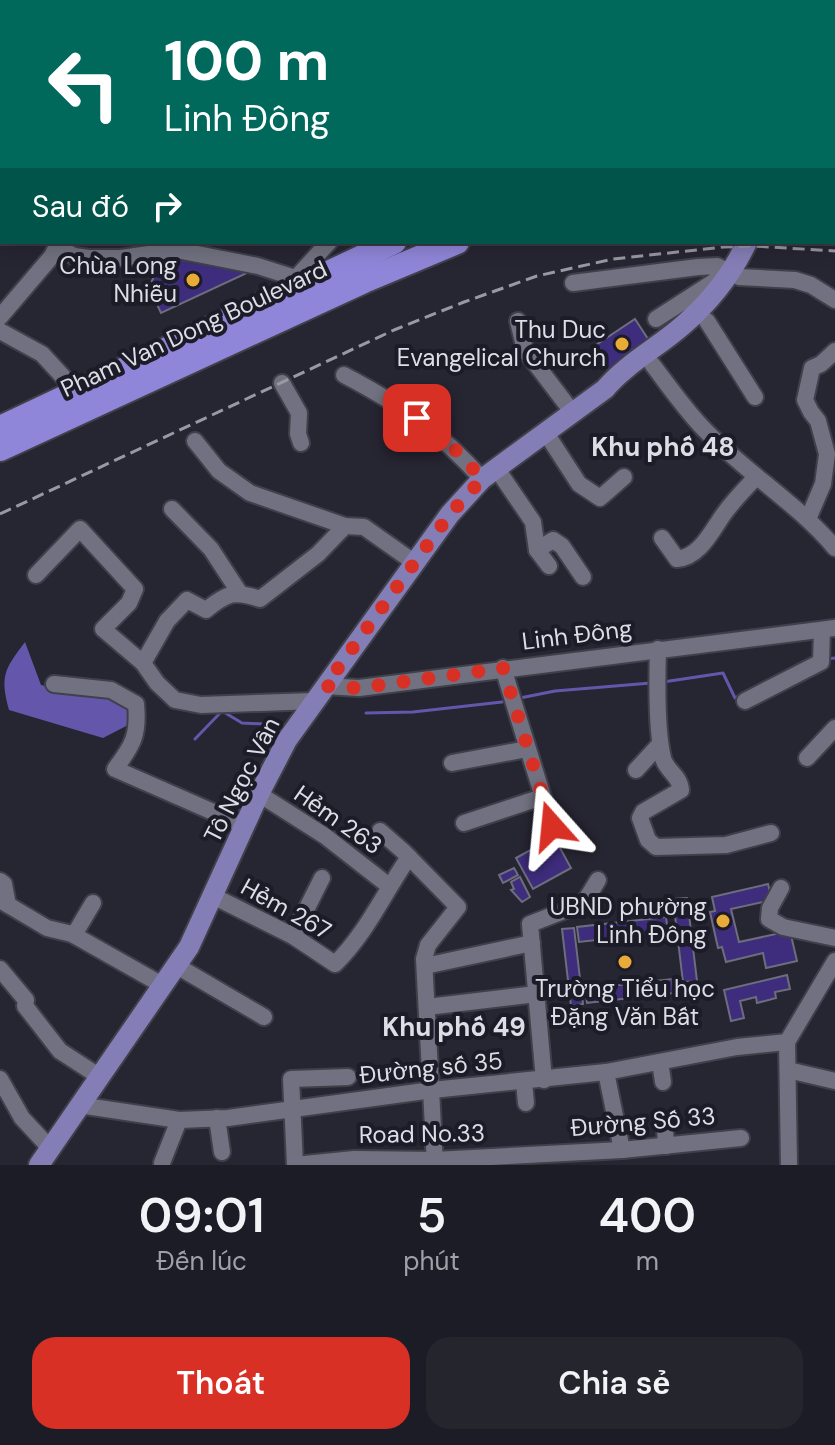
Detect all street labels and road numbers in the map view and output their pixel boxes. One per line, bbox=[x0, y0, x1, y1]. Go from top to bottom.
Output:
street label: Pham Van Dong Boulevard bbox=[56, 253, 332, 404]
street label: Linh Đông bbox=[520, 612, 634, 657]
street label: Tô Ngọc Vân bbox=[197, 712, 286, 848]
street label: Hẻm 263 bbox=[288, 778, 388, 861]
street label: Hẻm 267 bbox=[236, 871, 337, 946]
street label: Đường số 35 bbox=[358, 1045, 504, 1090]
street label: Đường Số 33 bbox=[569, 1100, 717, 1143]
street label: Road No.33 bbox=[359, 1117, 485, 1150]

